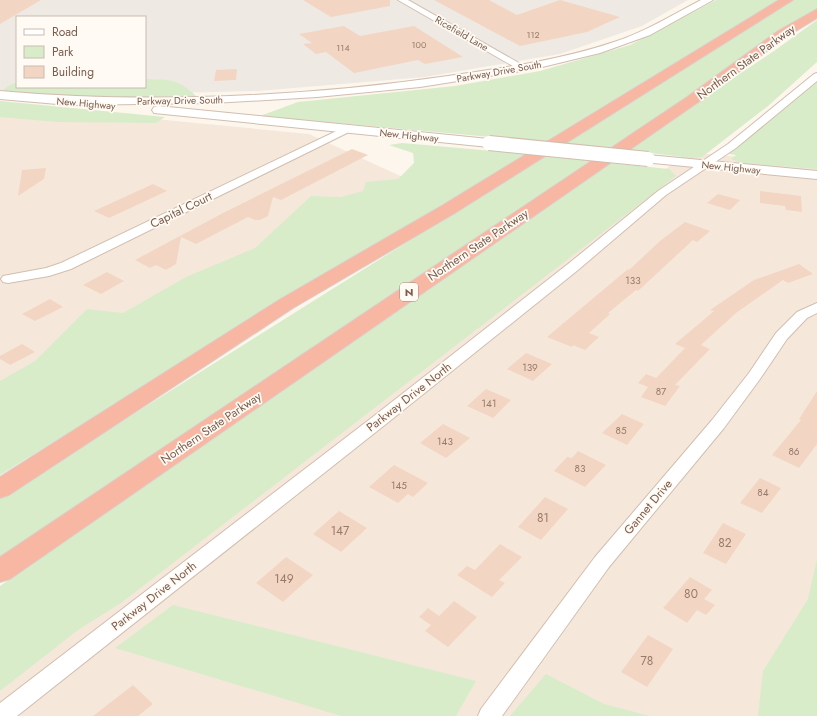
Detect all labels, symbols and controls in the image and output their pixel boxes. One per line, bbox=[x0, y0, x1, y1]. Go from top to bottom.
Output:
street label: Ricefield Lane bbox=[432, 12, 491, 55]
legend bbox=[16, 16, 146, 88]
street label: Northern State Parkway bbox=[693, 20, 800, 104]
text: Road bbox=[52, 23, 78, 41]
house number: 112 bbox=[526, 28, 540, 41]
house number: 100 bbox=[412, 38, 427, 51]
house number: 114 bbox=[336, 41, 350, 54]
text: Park bbox=[52, 43, 74, 61]
street label: Parkway Drive South bbox=[455, 57, 543, 86]
text: Building bbox=[52, 63, 94, 81]
street label: Parkway Drive South bbox=[137, 92, 223, 109]
street label: New Highway bbox=[56, 93, 117, 114]
street label: New Highway bbox=[379, 125, 440, 146]
street label: New Highway bbox=[701, 157, 762, 178]
street label: Capital Court bbox=[147, 187, 215, 233]
street label: Northern State Parkway bbox=[424, 204, 533, 285]
house number: 133 bbox=[625, 273, 641, 288]
road number: N bbox=[400, 283, 418, 301]
street label: Parkway Drive North bbox=[363, 358, 455, 436]
house number: 139 bbox=[522, 360, 538, 375]
house number: 87 bbox=[656, 384, 667, 399]
street label: Northern State Parkway bbox=[157, 387, 266, 468]
house number: 141 bbox=[482, 396, 496, 411]
house number: 85 bbox=[615, 423, 627, 438]
house number: 143 bbox=[437, 434, 453, 449]
house number: 86 bbox=[788, 444, 800, 459]
house number: 83 bbox=[575, 461, 586, 476]
street label: Gannet Drive bbox=[620, 476, 676, 538]
house number: 145 bbox=[391, 478, 407, 493]
house number: 84 bbox=[757, 485, 769, 500]
house number: 81 bbox=[537, 509, 549, 527]
house number: 147 bbox=[331, 522, 350, 540]
house number: 82 bbox=[718, 534, 732, 552]
street label: Parkway Drive North bbox=[108, 557, 200, 635]
house number: 149 bbox=[274, 570, 294, 588]
house number: 80 bbox=[684, 585, 698, 603]
house number: 78 bbox=[641, 652, 653, 670]

